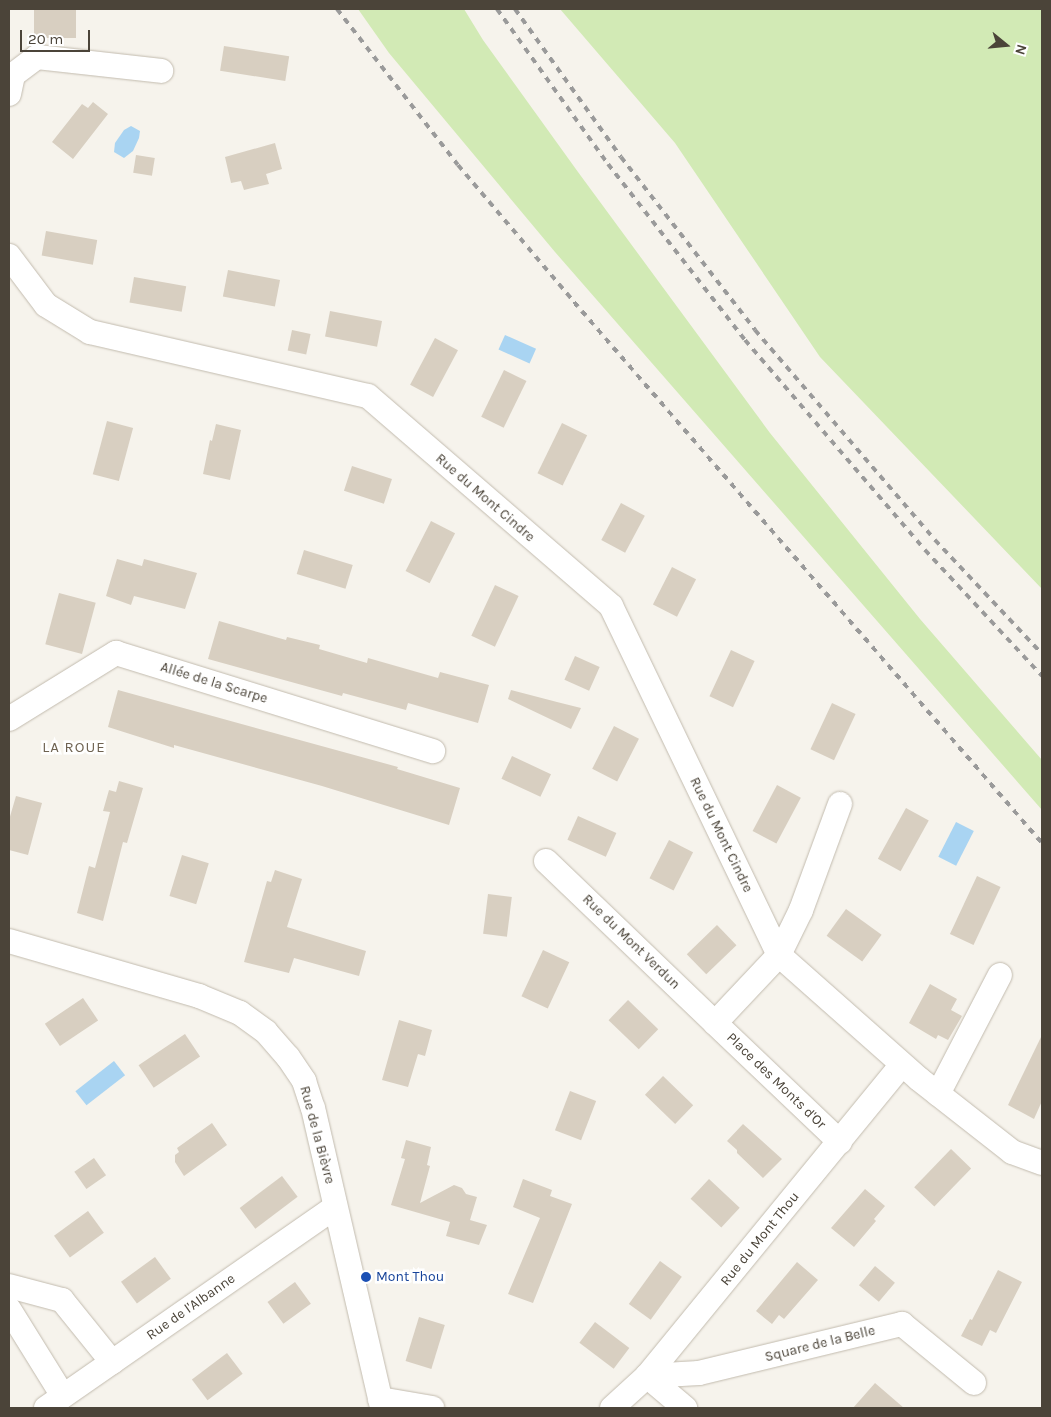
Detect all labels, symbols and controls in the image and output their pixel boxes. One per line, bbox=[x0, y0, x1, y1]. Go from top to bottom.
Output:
scale bar bbox=[22, 20, 92, 52]
north arrow bbox=[981, 20, 1031, 70]
text: 20 m bbox=[28, 30, 63, 48]
text: N bbox=[1011, 42, 1030, 57]
street label: Rue du Mont Cindre bbox=[432, 450, 538, 546]
street label: Allée de la Scarpe bbox=[158, 659, 270, 707]
district label: LA ROUE bbox=[41, 739, 107, 757]
street label: Rue du Mont Cindre bbox=[686, 775, 756, 895]
street label: Rue du Mont Verdun bbox=[579, 891, 683, 993]
street label: Place des Monts d'Or bbox=[723, 1029, 829, 1133]
street label: Rue de la Bièvre bbox=[296, 1084, 338, 1186]
street label: Rue du Mont Thou bbox=[717, 1189, 803, 1289]
place label: Mont Thou bbox=[376, 1269, 444, 1285]
street label: Rue de l'Albanne bbox=[143, 1270, 239, 1344]
marker: Mont Thou bbox=[360, 1271, 372, 1283]
street label: Square de la Belle bbox=[763, 1322, 877, 1366]

